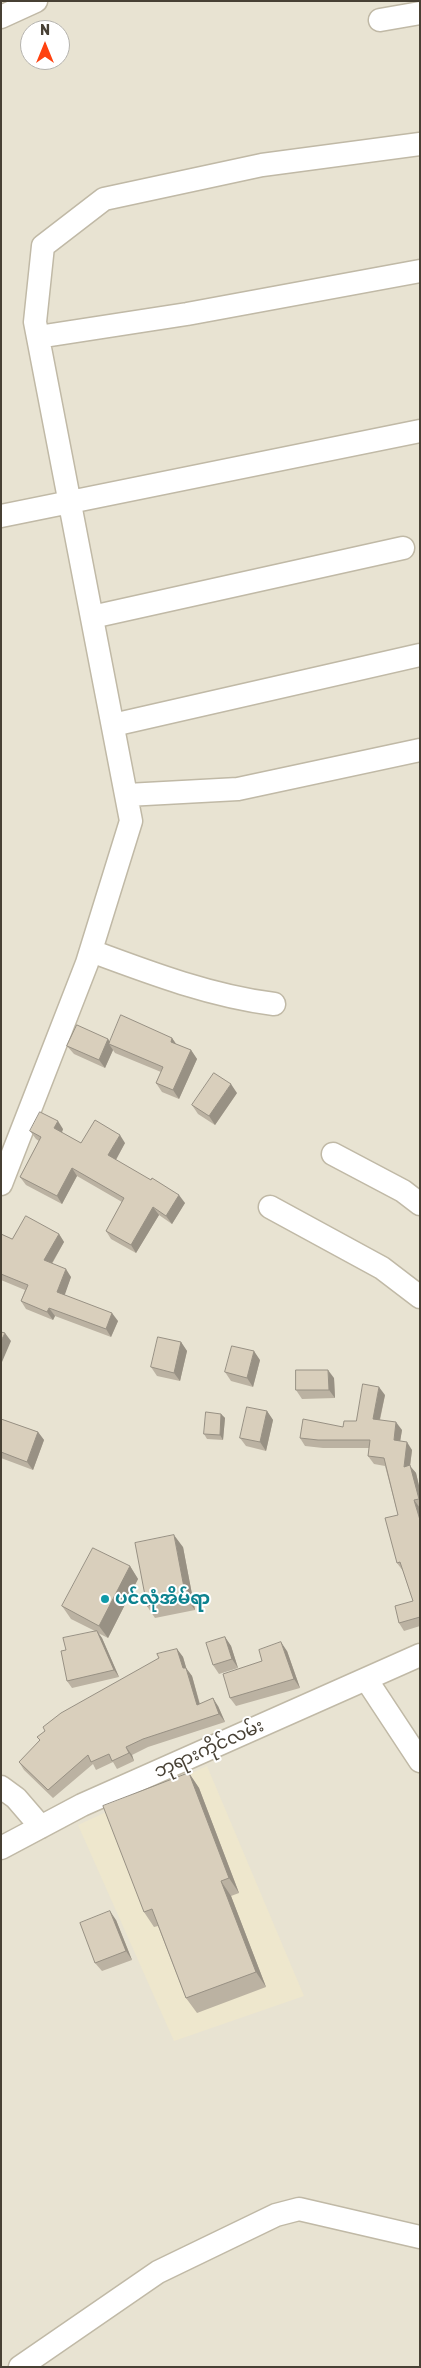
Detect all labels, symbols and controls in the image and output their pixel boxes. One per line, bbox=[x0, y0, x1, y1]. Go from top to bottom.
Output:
north arrow bbox=[20, 20, 70, 70]
text: N bbox=[40, 22, 50, 39]
place label: ပင်လုံအိမ်ရာ bbox=[115, 1588, 210, 1610]
marker: ပင်လုံအိမ်ရာ bbox=[99, 1593, 111, 1605]
street label: ဘုရားကိုင်လမ်း bbox=[151, 1715, 267, 1783]

